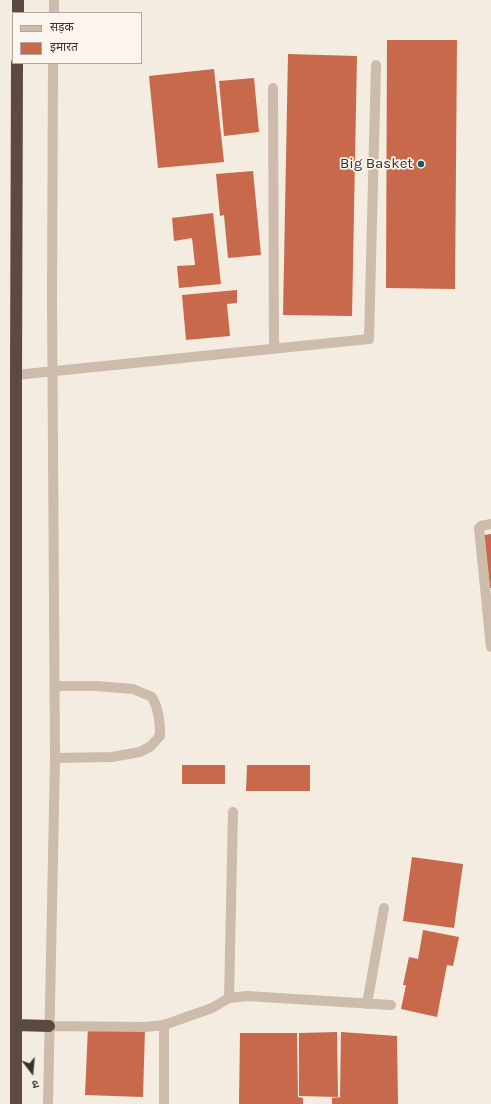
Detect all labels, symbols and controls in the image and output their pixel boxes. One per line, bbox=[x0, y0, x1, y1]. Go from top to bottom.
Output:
legend bbox=[12, 12, 142, 64]
text: सड़क bbox=[50, 20, 74, 34]
text: इमारत bbox=[50, 40, 78, 54]
place label: Big Basket bbox=[340, 155, 413, 173]
marker: Big Basket bbox=[416, 159, 426, 169]
north arrow bbox=[12, 1052, 52, 1092]
text: उ bbox=[31, 1077, 40, 1091]

